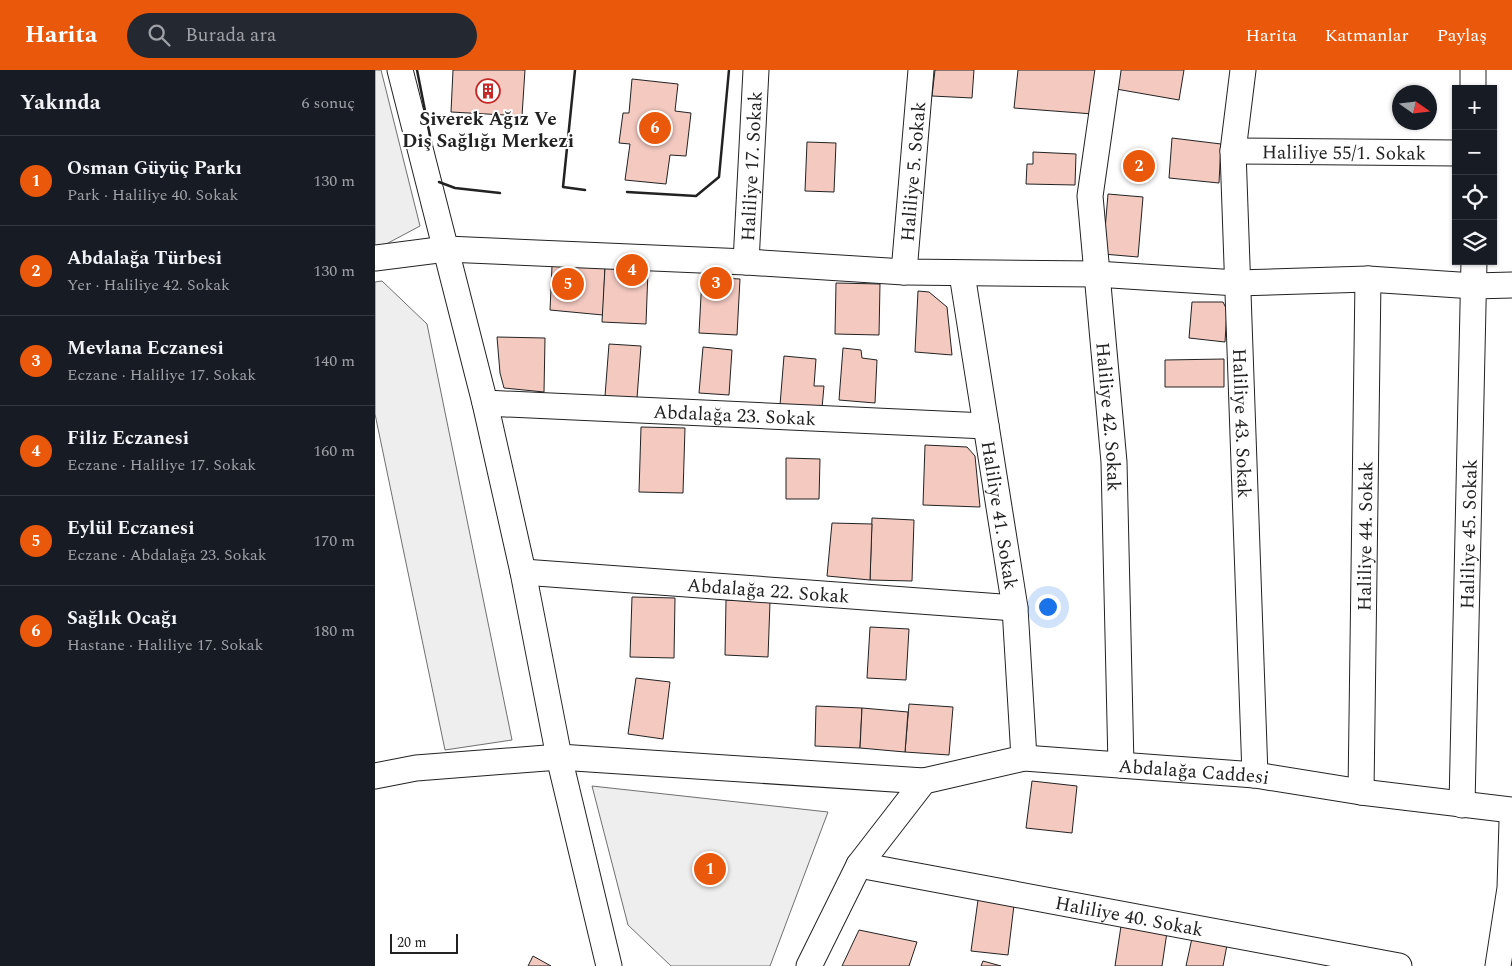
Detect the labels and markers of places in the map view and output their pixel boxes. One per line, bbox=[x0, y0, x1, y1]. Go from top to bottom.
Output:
building icon: Siverek Ağız Ve Diş Sağlığı Merkezi bbox=[475, 78, 501, 104]
place label: Siverek Ağız Ve Diş Sağlığı Merkezi bbox=[402, 105, 574, 156]
pin: 6 bbox=[639, 109, 671, 147]
pin: 2 bbox=[1123, 147, 1155, 185]
pin: 4 bbox=[616, 251, 648, 289]
pin: 3 bbox=[700, 264, 732, 302]
pin: 5 bbox=[552, 265, 584, 303]
pin: 1 bbox=[694, 850, 726, 888]

